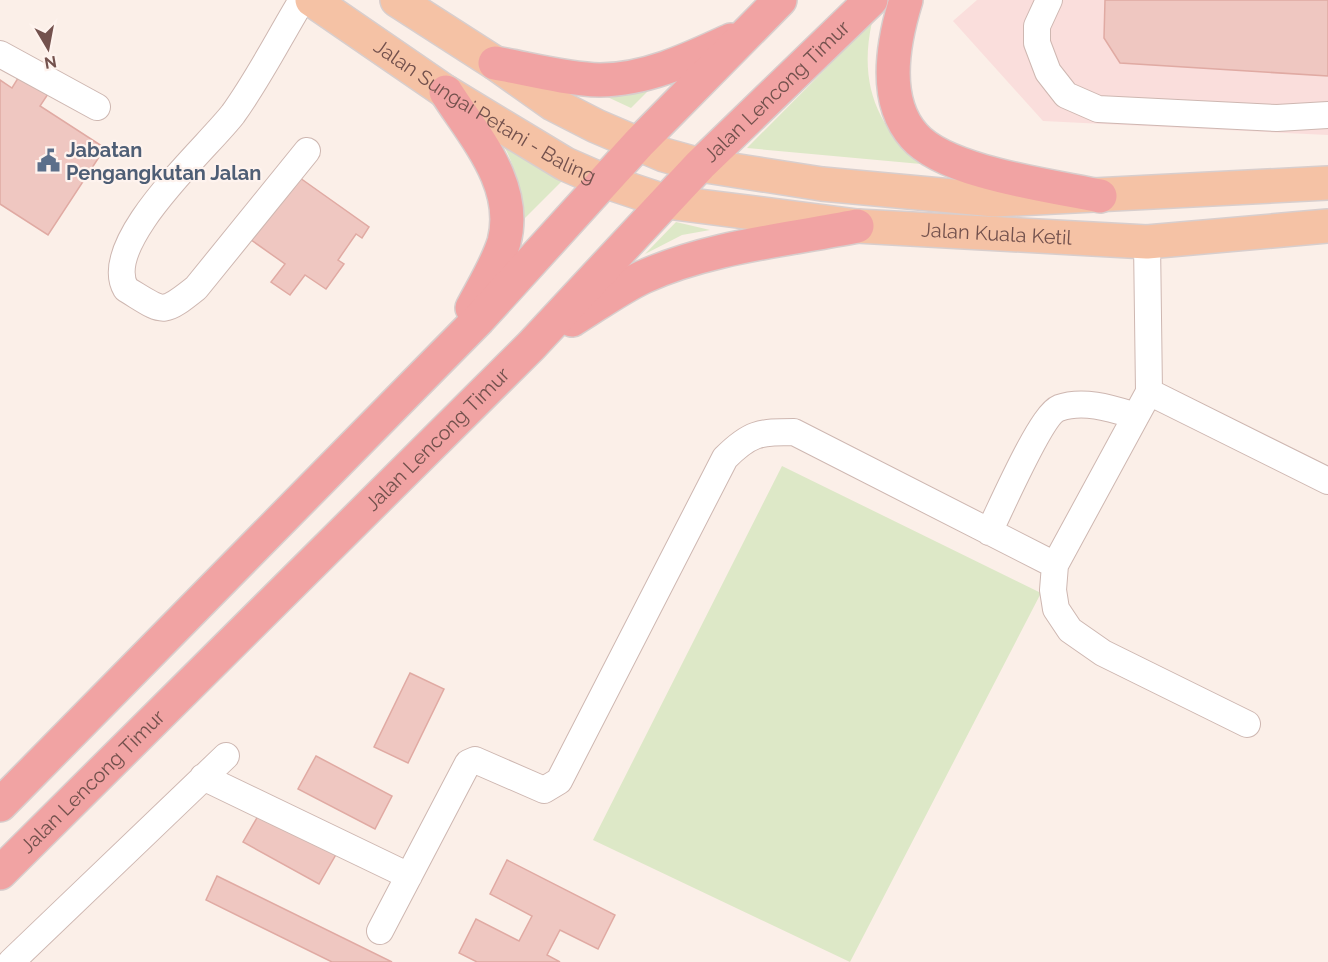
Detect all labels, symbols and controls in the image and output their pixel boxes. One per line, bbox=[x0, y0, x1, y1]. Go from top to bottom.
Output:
street label: Jalan Lencong Timur bbox=[698, 15, 854, 167]
north arrow bbox=[18, 18, 78, 78]
street label: Jalan Sungai Petani - Baling bbox=[369, 34, 600, 188]
text: N bbox=[43, 52, 58, 73]
place label: Jabatan Pengangkutan Jalan bbox=[66, 138, 261, 185]
public building icon: Jabatan Pengangkutan Jalan bbox=[35, 148, 61, 174]
street label: Jalan Kuala Ketil bbox=[921, 218, 1073, 250]
street label: Jalan Lencong Timur bbox=[360, 362, 514, 516]
street label: Jalan Lencong Timur bbox=[15, 705, 169, 858]

